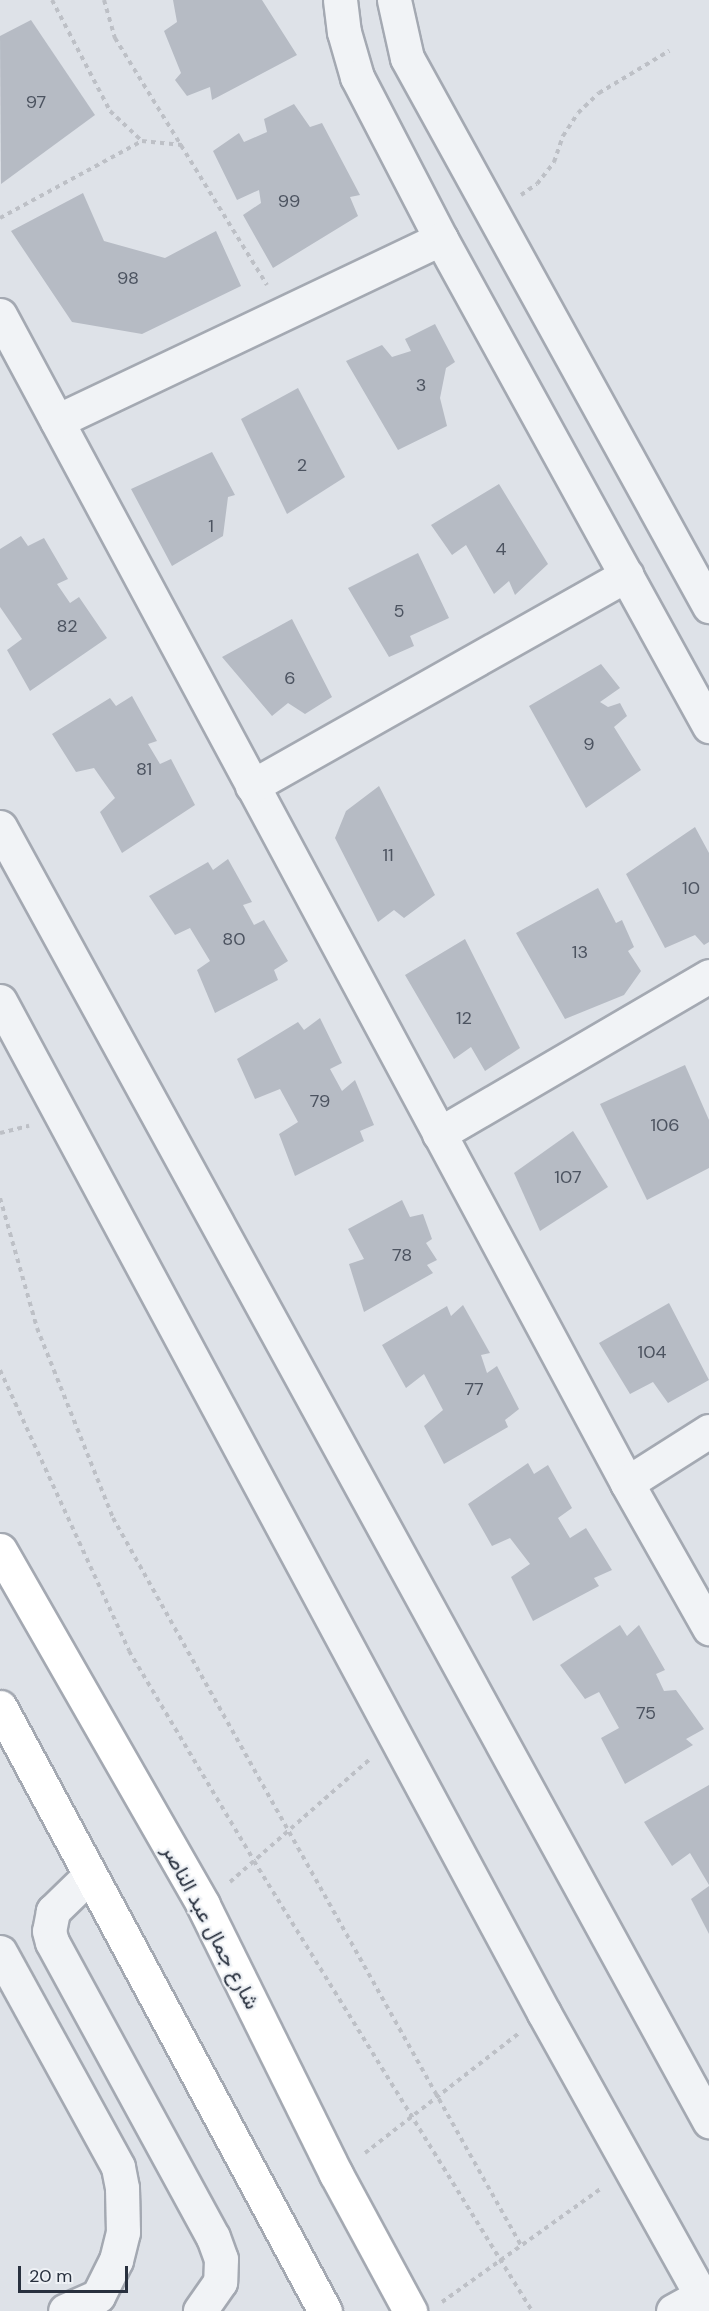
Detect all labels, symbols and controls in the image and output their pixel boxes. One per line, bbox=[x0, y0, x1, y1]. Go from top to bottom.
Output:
house number: 97 bbox=[26, 91, 46, 113]
house number: 99 bbox=[278, 190, 300, 212]
house number: 98 bbox=[117, 267, 139, 289]
house number: 3 bbox=[416, 374, 426, 396]
house number: 2 bbox=[297, 454, 307, 476]
house number: 1 bbox=[208, 515, 214, 537]
house number: 4 bbox=[496, 538, 506, 560]
house number: 5 bbox=[394, 600, 404, 622]
house number: 82 bbox=[56, 615, 78, 637]
house number: 6 bbox=[284, 667, 296, 689]
house number: 9 bbox=[583, 733, 595, 755]
house number: 81 bbox=[136, 758, 152, 780]
house number: 11 bbox=[382, 844, 394, 866]
house number: 10 bbox=[682, 877, 700, 899]
house number: 80 bbox=[222, 928, 246, 950]
house number: 13 bbox=[572, 941, 588, 963]
house number: 12 bbox=[456, 1007, 472, 1029]
house number: 79 bbox=[310, 1090, 330, 1112]
house number: 106 bbox=[650, 1114, 680, 1136]
house number: 107 bbox=[554, 1166, 582, 1188]
house number: 78 bbox=[392, 1244, 412, 1266]
house number: 104 bbox=[638, 1341, 666, 1363]
house number: 77 bbox=[464, 1378, 484, 1400]
house number: 75 bbox=[636, 1702, 656, 1724]
street label: شارع جمال عبد الناصر bbox=[157, 1840, 265, 2014]
scale bar bbox=[21, 2254, 130, 2292]
text: 20 m bbox=[29, 2264, 72, 2288]

